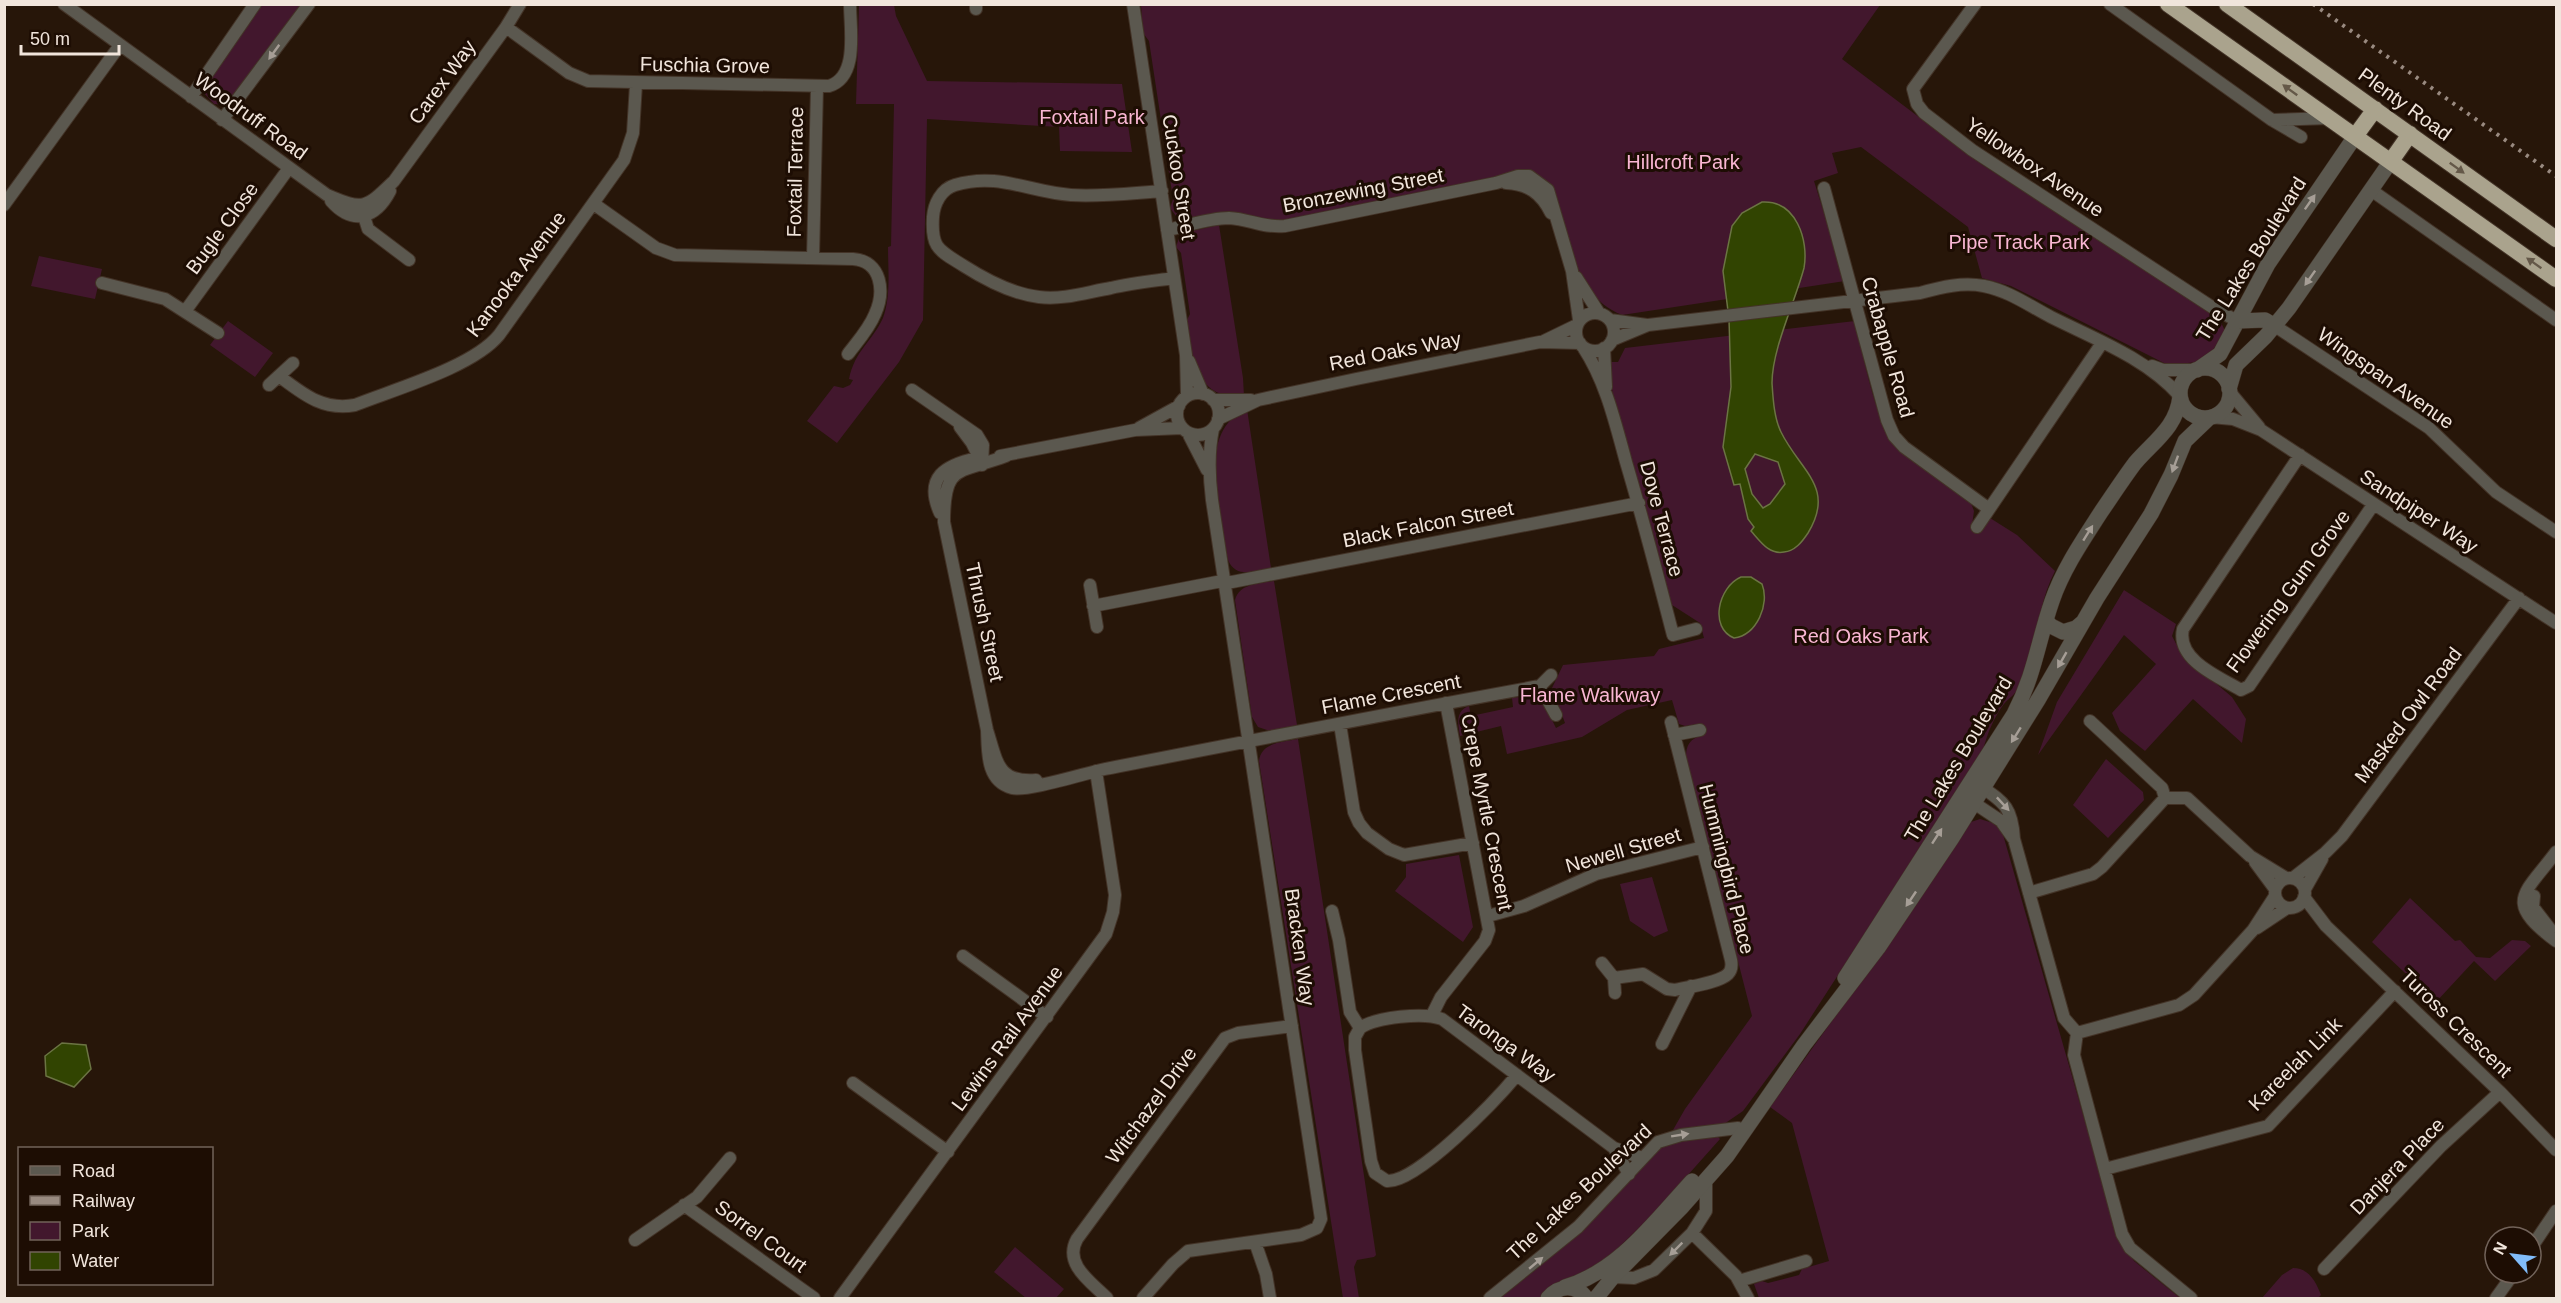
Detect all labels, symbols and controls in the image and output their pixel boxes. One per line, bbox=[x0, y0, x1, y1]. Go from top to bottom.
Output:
scale bar bbox=[21, 18, 118, 56]
text: 50 m bbox=[30, 29, 70, 49]
street label: Carex Way bbox=[404, 36, 480, 128]
one-way arrow bbox=[269, 44, 281, 59]
street label: Fuschia Grove bbox=[640, 53, 770, 77]
street label: Plenty Road bbox=[2354, 63, 2456, 145]
street label: Woodruff Road bbox=[190, 68, 312, 164]
one-way arrow bbox=[2283, 84, 2299, 96]
street label: Foxtail Terrace bbox=[783, 106, 807, 238]
park label: Foxtail Park bbox=[1039, 106, 1146, 128]
street label: Cuckoo Street bbox=[1158, 113, 1200, 242]
street label: Yellowbox Avenue bbox=[1962, 113, 2108, 221]
park label: Hillcroft Park bbox=[1626, 151, 1741, 173]
one-way arrow bbox=[2448, 162, 2464, 174]
street label: Bronzewing Street bbox=[1281, 164, 1446, 216]
street label: The Lakes Boulevard bbox=[2192, 173, 2310, 345]
street label: Bugle Close bbox=[181, 178, 263, 278]
one-way arrow bbox=[2304, 194, 2316, 210]
street label: Kanooka Avenue bbox=[462, 207, 570, 341]
park label: Pipe Track Park bbox=[1948, 231, 2091, 253]
one-way arrow bbox=[2526, 257, 2541, 269]
one-way arrow bbox=[2304, 270, 2316, 286]
street label: Crabapple Road bbox=[1857, 274, 1919, 420]
street label: Wingspan Avenue bbox=[2314, 323, 2458, 433]
street label: Red Oaks Way bbox=[1327, 327, 1463, 375]
one-way arrow bbox=[2170, 455, 2180, 473]
street label: Dove Terrace bbox=[1636, 459, 1688, 579]
street label: Sandpiper Way bbox=[2356, 465, 2482, 557]
street label: Black Falcon Street bbox=[1341, 497, 1516, 551]
street label: Flowering Gum Grove bbox=[2222, 505, 2354, 677]
one-way arrow bbox=[2082, 525, 2093, 541]
street label: Thrush Street bbox=[962, 560, 1008, 684]
park label: Red Oaks Park bbox=[1793, 625, 1930, 647]
street label: Masked Owl Road bbox=[2350, 643, 2466, 787]
one-way arrow bbox=[2056, 652, 2067, 668]
street label: Flame Crescent bbox=[1320, 670, 1463, 718]
street label: The Lakes Boulevard bbox=[1900, 672, 2016, 846]
park label: Flame Walkway bbox=[1520, 684, 1660, 706]
street label: Crepe Myrtle Crescent bbox=[1457, 712, 1517, 913]
one-way arrow bbox=[2011, 727, 2022, 743]
street label: Hummingbird Place bbox=[1695, 782, 1759, 956]
one-way arrow bbox=[1995, 797, 2009, 811]
street label: Newell Street bbox=[1563, 823, 1684, 877]
one-way arrow bbox=[1931, 828, 1942, 844]
street label: Bracken Way bbox=[1281, 887, 1319, 1007]
one-way arrow bbox=[1906, 891, 1917, 907]
street label: Lewins Rail Avenue bbox=[947, 961, 1067, 1115]
street label: Tuross Crescent bbox=[2396, 964, 2516, 1082]
street label: Taronga Way bbox=[1452, 1000, 1560, 1086]
street label: Kareelah Link bbox=[2244, 1012, 2347, 1115]
street label: Witchazel Drive bbox=[1101, 1042, 1201, 1168]
street label: Danjera Place bbox=[2345, 1113, 2449, 1219]
street label: The Lakes Boulevard bbox=[1502, 1120, 1656, 1264]
one-way arrow bbox=[1671, 1131, 1690, 1140]
legend bbox=[18, 1147, 213, 1285]
text: Road bbox=[72, 1161, 115, 1181]
text: Railway bbox=[72, 1191, 135, 1211]
street label: Sorrel Court bbox=[711, 1195, 811, 1277]
text: Park bbox=[72, 1221, 110, 1241]
north arrow bbox=[2483, 1225, 2543, 1285]
text: N bbox=[2490, 1239, 2510, 1257]
one-way arrow bbox=[1669, 1241, 1683, 1255]
text: Water bbox=[72, 1251, 119, 1271]
one-way arrow bbox=[1528, 1256, 1544, 1269]

